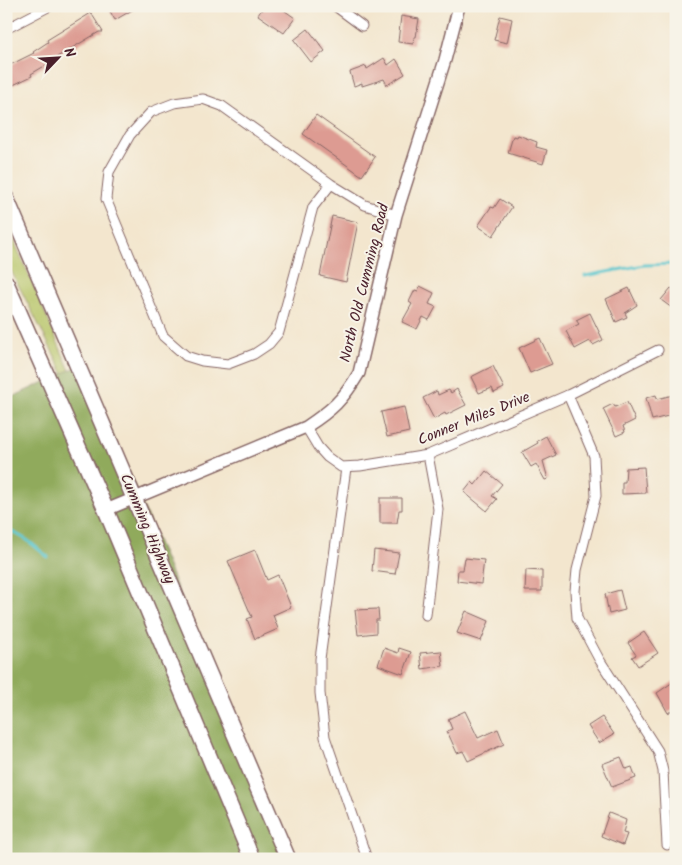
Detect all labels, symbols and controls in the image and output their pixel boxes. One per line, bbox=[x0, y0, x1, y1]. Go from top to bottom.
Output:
north arrow bbox=[32, 32, 82, 82]
text: N bbox=[57, 44, 81, 62]
street label: North Old Cumming Road bbox=[334, 201, 396, 365]
street label: Conner Miles Drive bbox=[414, 385, 534, 452]
street label: Cumming Highway bbox=[113, 470, 181, 589]

